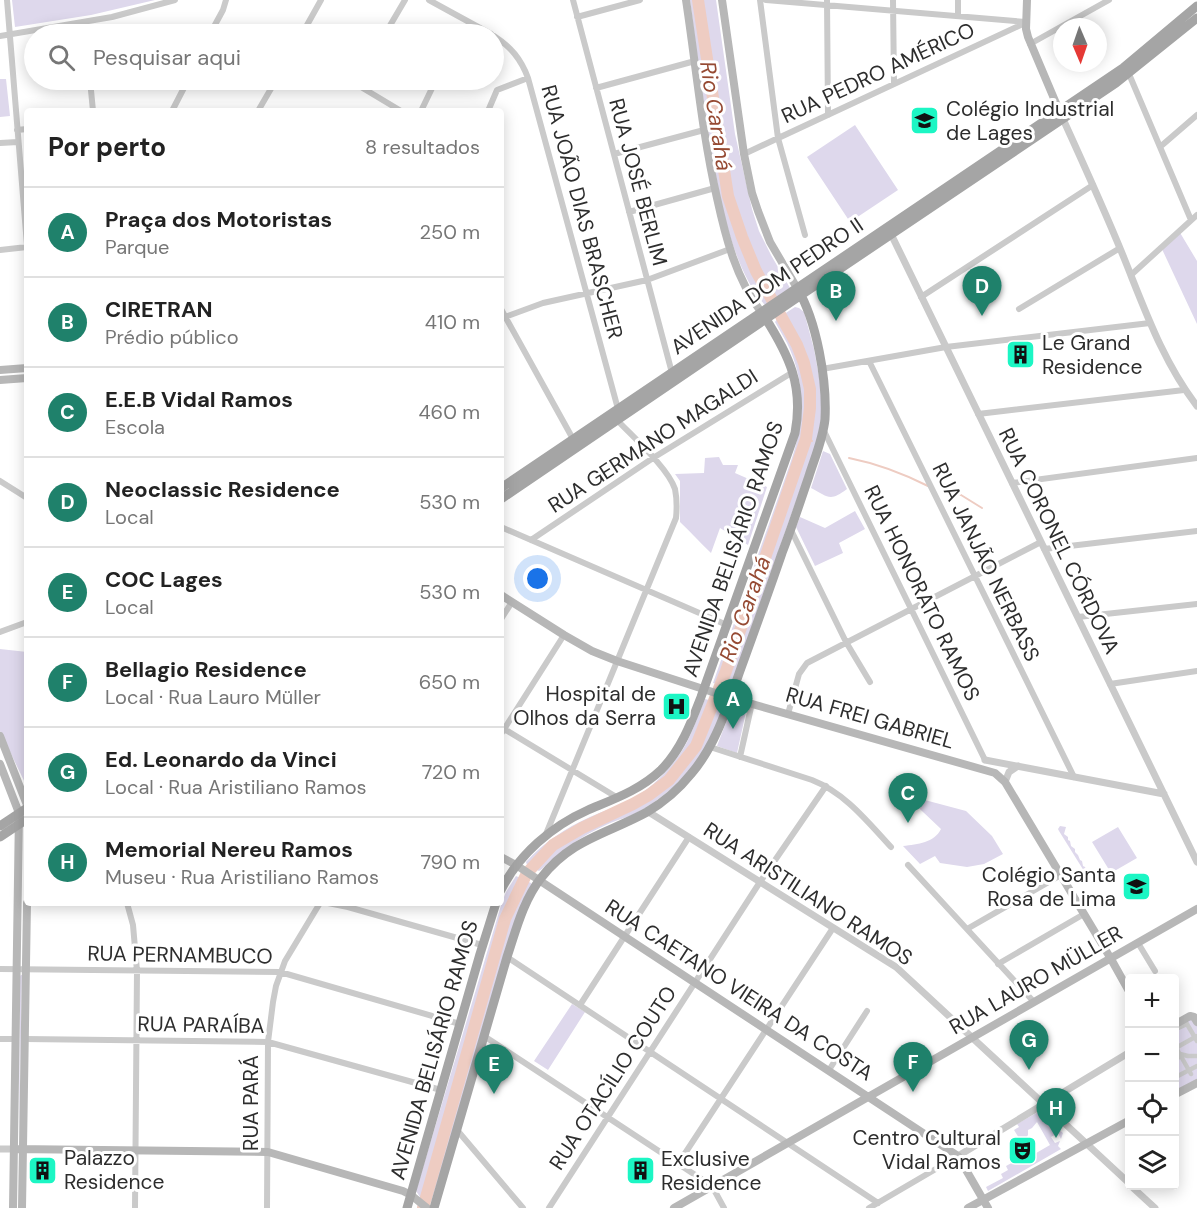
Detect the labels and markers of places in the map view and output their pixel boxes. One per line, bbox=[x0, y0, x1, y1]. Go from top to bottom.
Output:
place label: Colégio Industrial de Lages bbox=[946, 95, 1114, 147]
school or university icon: Colégio Industrial de Lages bbox=[909, 105, 941, 137]
pin: D bbox=[962, 266, 1002, 316]
pin: B bbox=[816, 272, 856, 321]
place label: Le Grand Residence bbox=[1042, 329, 1143, 381]
building icon: Le Grand Residence bbox=[1005, 339, 1037, 371]
place label: Hospital de Olhos da Serra bbox=[513, 680, 656, 732]
pin: A bbox=[714, 680, 752, 729]
hospital icon: Hospital de Olhos da Serra bbox=[661, 690, 693, 722]
pin: C bbox=[888, 774, 928, 823]
place label: Colégio Santa Rosa de Lima bbox=[982, 861, 1116, 913]
school or university icon: Colégio Santa Rosa de Lima bbox=[1121, 871, 1153, 903]
pin: G bbox=[1010, 1020, 1048, 1070]
pin: F bbox=[894, 1042, 932, 1092]
pin: E bbox=[474, 1044, 514, 1094]
pin: H bbox=[1036, 1088, 1076, 1138]
place label: Centro Cultural Vidal Ramos bbox=[852, 1124, 1001, 1176]
theatre icon: Centro Cultural Vidal Ramos bbox=[1006, 1134, 1038, 1166]
place label: Palazzo Residence bbox=[64, 1144, 165, 1196]
place label: Exclusive Residence bbox=[661, 1145, 762, 1197]
building icon: Palazzo Residence bbox=[27, 1154, 59, 1186]
building icon: Exclusive Residence bbox=[624, 1155, 656, 1187]

